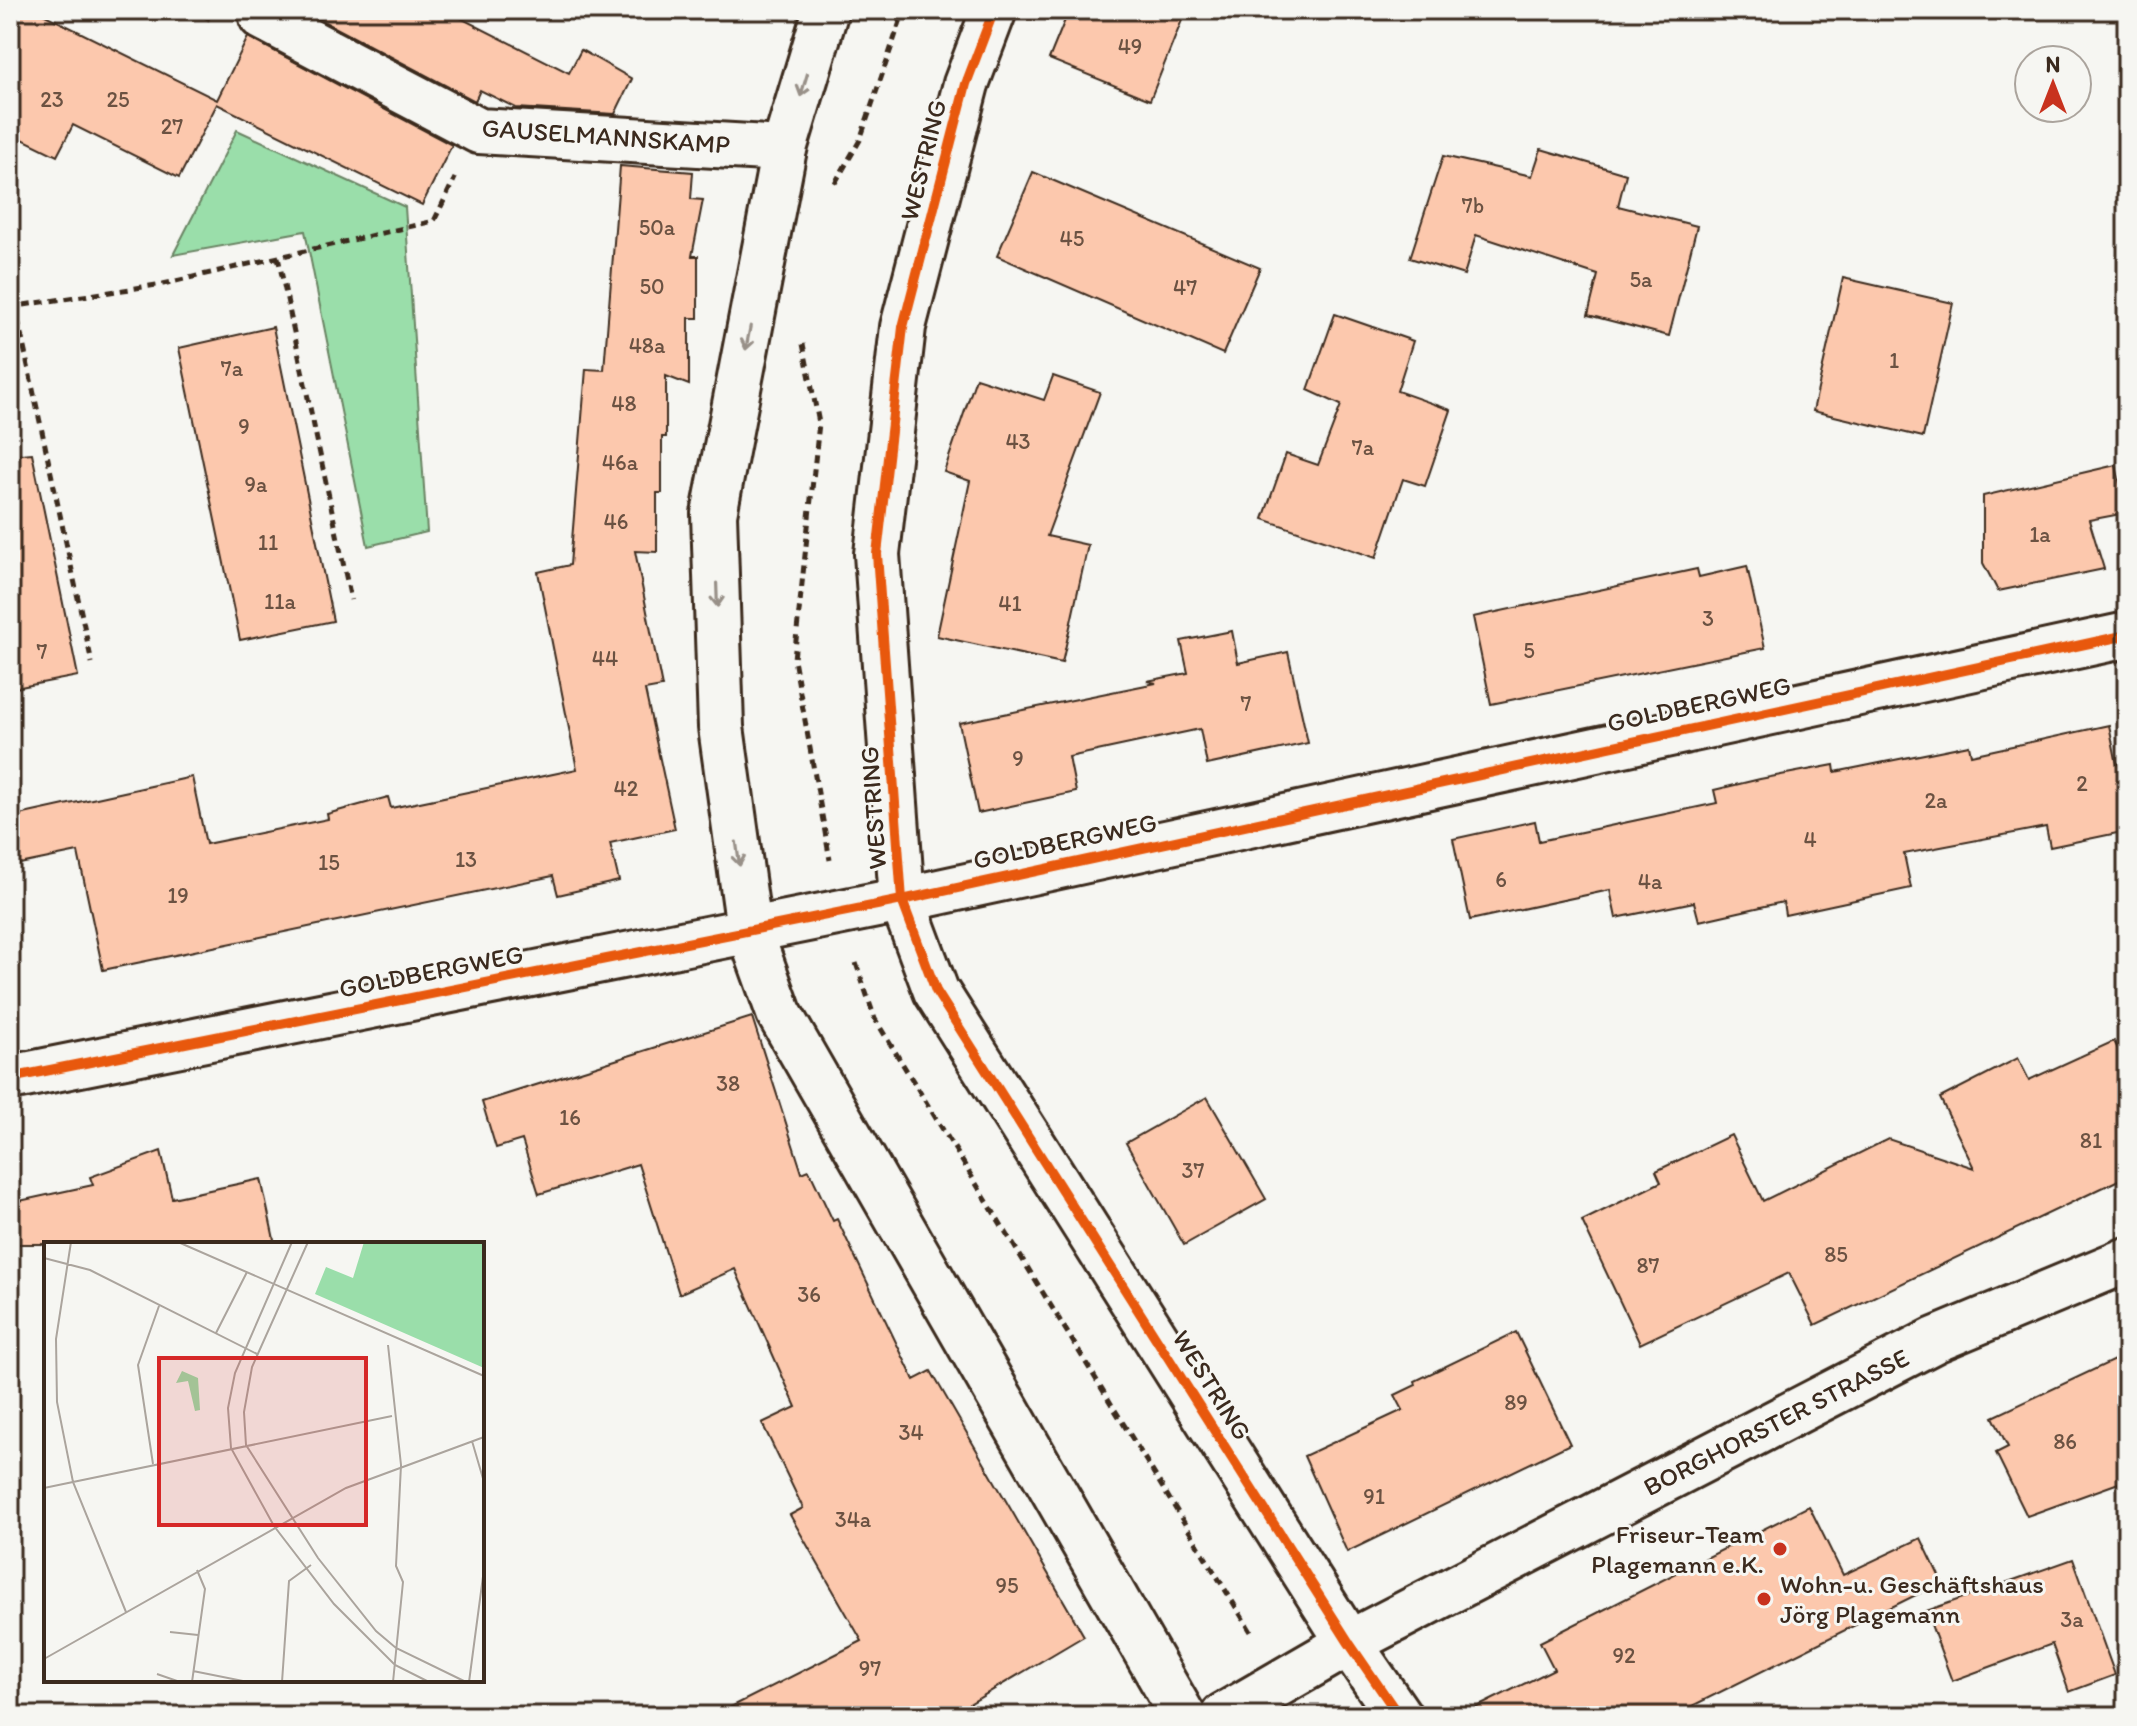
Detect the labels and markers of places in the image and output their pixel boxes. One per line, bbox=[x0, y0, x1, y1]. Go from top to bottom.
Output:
place label: Friseur-Team Plagemann e.K. bbox=[1591, 1518, 1764, 1580]
marker: Friseur-Team Plagemann e.K. bbox=[1771, 1540, 1789, 1558]
place label: Wohn-u. Geschäftshaus Jörg Plagemann bbox=[1780, 1568, 2044, 1630]
marker: Wohn-u. Geschäftshaus Jörg Plagemann bbox=[1755, 1590, 1773, 1608]

